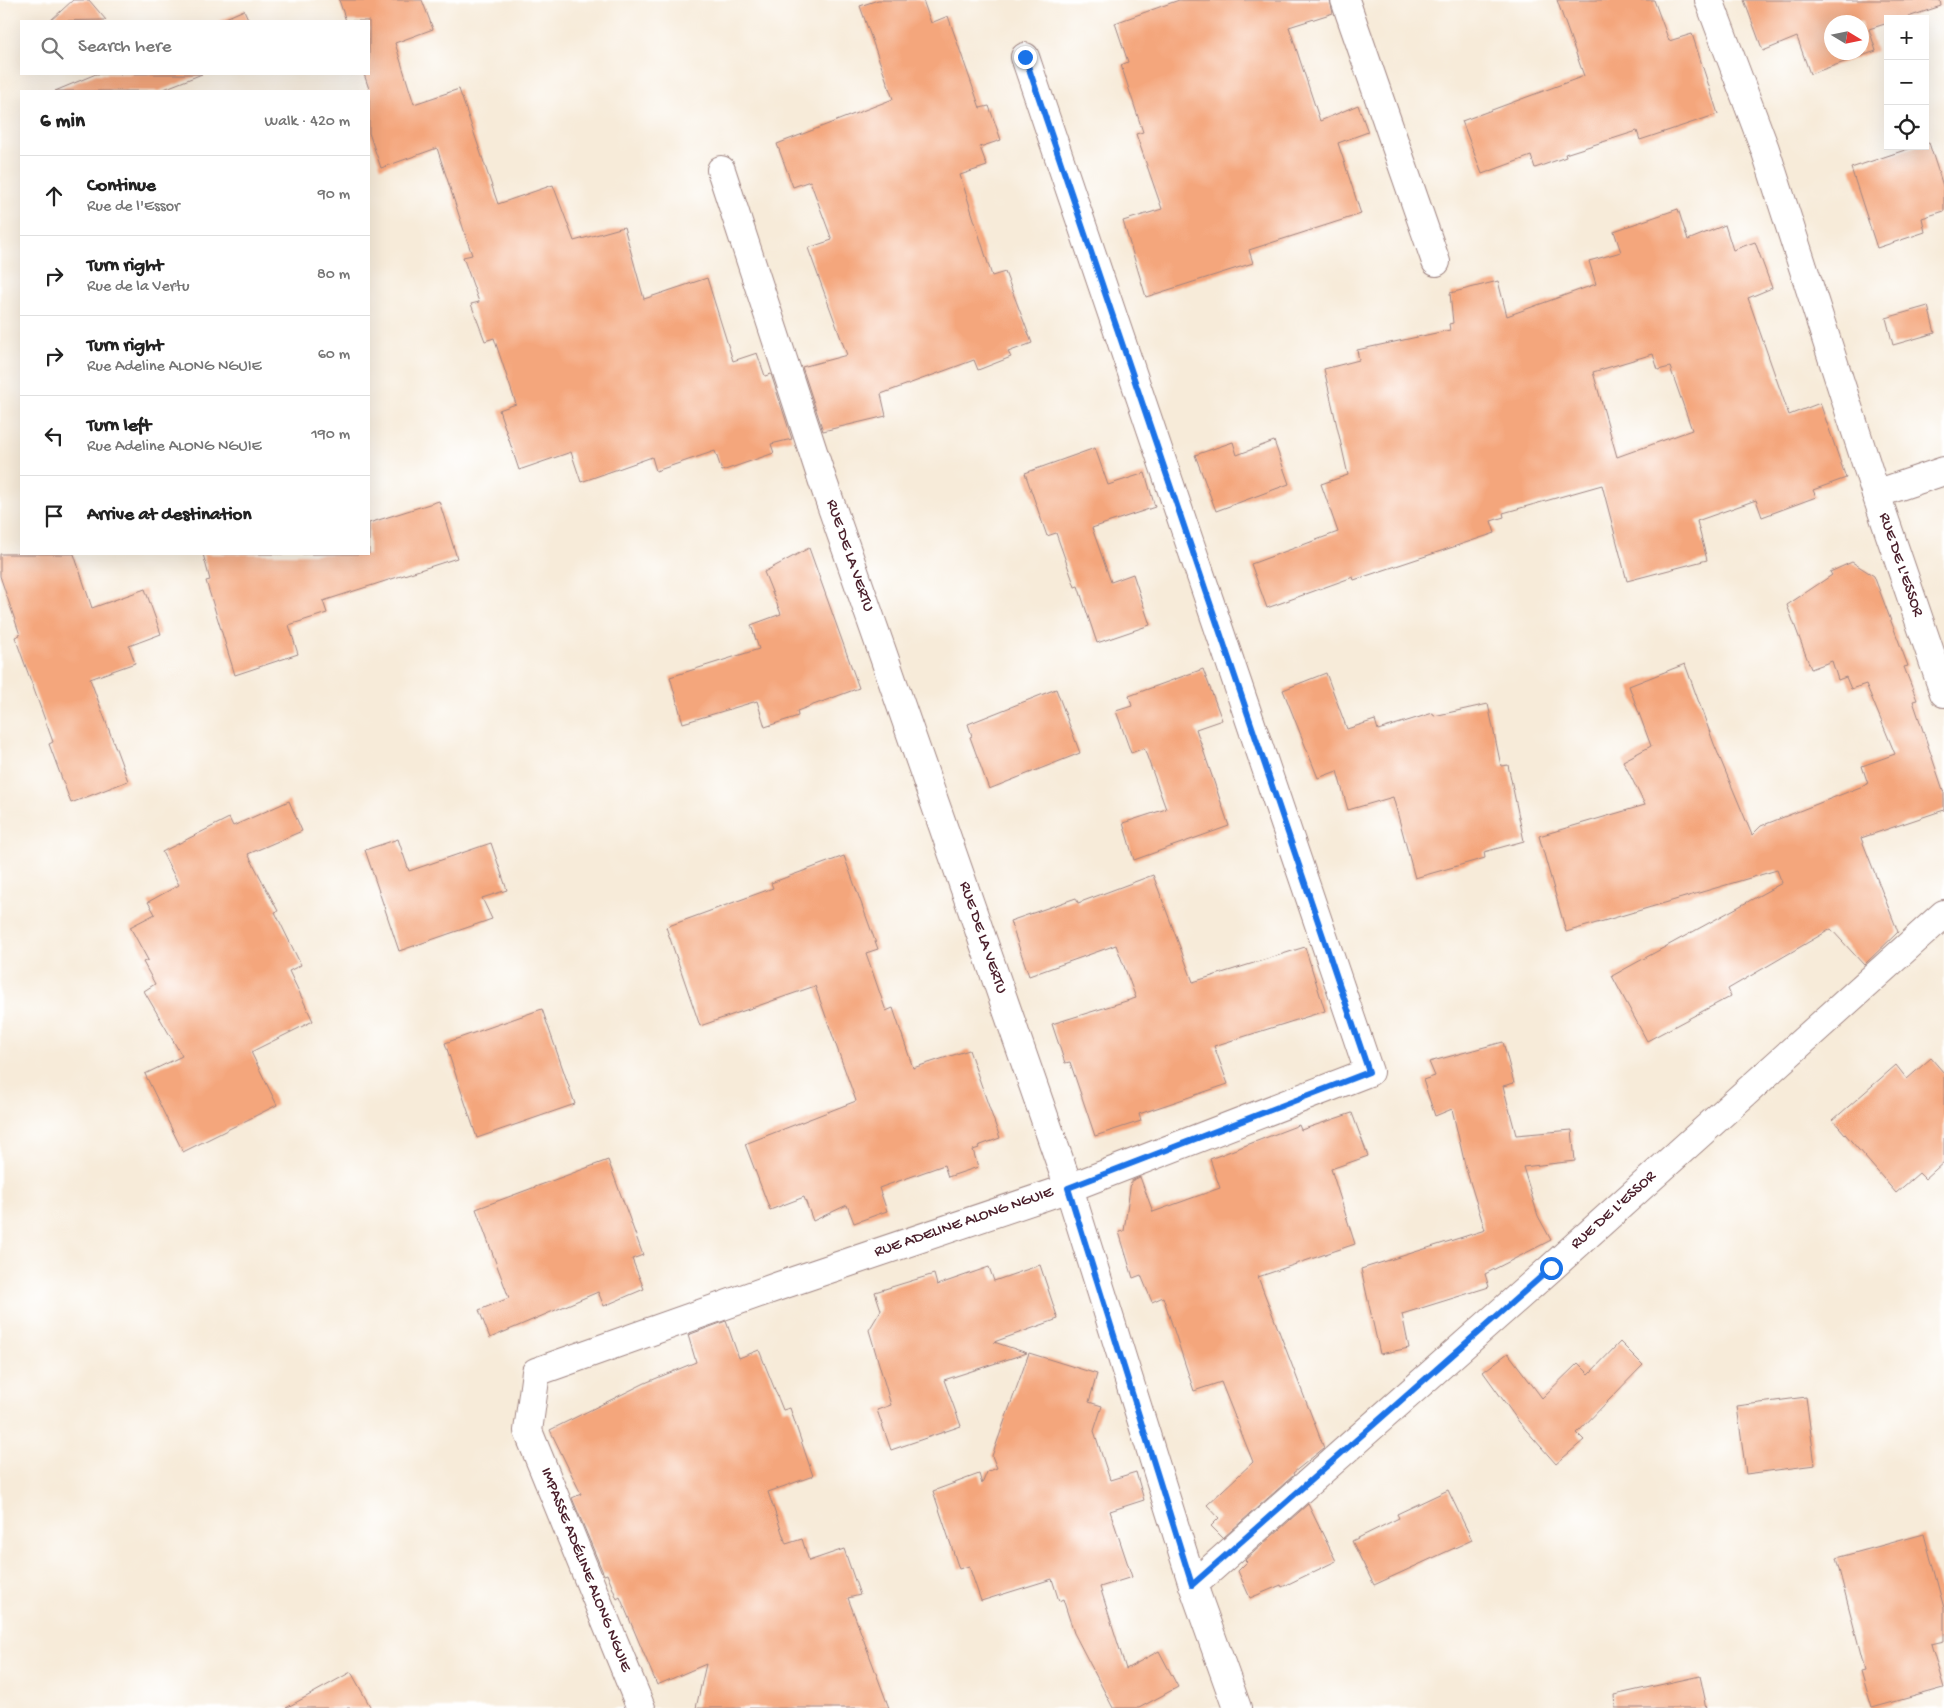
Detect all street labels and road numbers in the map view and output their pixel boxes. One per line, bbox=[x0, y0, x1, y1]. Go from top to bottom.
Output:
street label: RUE DE LA VERTU bbox=[821, 497, 877, 615]
street label: RUE DE L'ESSOR bbox=[1873, 511, 1927, 620]
street label: RUE DE LA VERTU bbox=[954, 879, 1010, 997]
street label: RUE DE L'ESSOR bbox=[1567, 1167, 1661, 1254]
street label: RUE ADELINE ALONG NGUIE bbox=[872, 1183, 1057, 1263]
street label: IMPASSE ADÉLINE ALONG NGUIE bbox=[535, 1465, 635, 1676]

